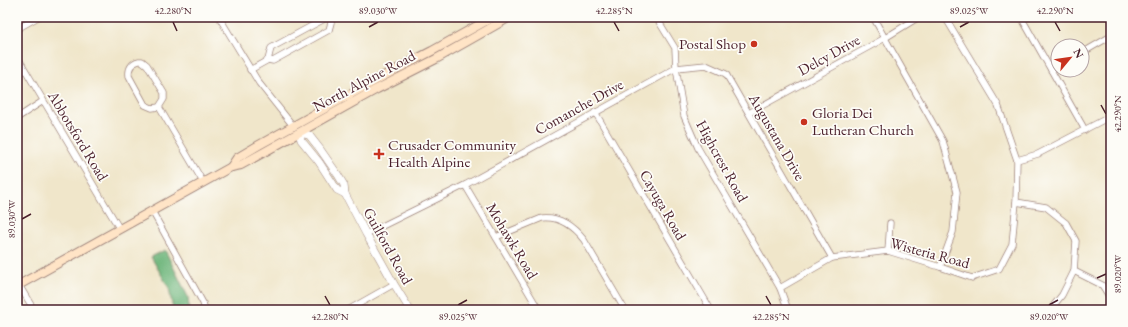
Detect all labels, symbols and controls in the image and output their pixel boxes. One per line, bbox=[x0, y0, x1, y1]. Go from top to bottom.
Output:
text: 42.280°N bbox=[154, 4, 192, 17]
text: 89.030°W bbox=[359, 4, 398, 17]
text: 42.285°N bbox=[595, 4, 633, 17]
text: 89.025°W bbox=[950, 4, 989, 17]
text: 42.290°N bbox=[1036, 4, 1074, 17]
street label: Delcy Drive bbox=[794, 30, 863, 79]
place label: Postal Shop bbox=[679, 34, 746, 53]
north arrow bbox=[1050, 38, 1090, 78]
marker: Postal Shop bbox=[749, 39, 759, 49]
street label: North Alpine Road bbox=[309, 45, 419, 116]
text: N bbox=[1070, 46, 1087, 61]
street label: Comanche Drive bbox=[531, 74, 627, 139]
street label: Abbotsford Road bbox=[44, 86, 113, 185]
street label: Augustana Drive bbox=[744, 89, 810, 184]
text: 42.290°N bbox=[1111, 95, 1124, 133]
place label: Gloria Dei Lutheran Church bbox=[812, 103, 914, 139]
street label: Highcrest Road bbox=[692, 116, 753, 205]
marker: Gloria Dei Lutheran Church bbox=[799, 117, 809, 127]
place label: Crusader Community Health Alpine bbox=[388, 135, 516, 171]
marker: Crusader Community Health Alpine bbox=[373, 148, 385, 160]
street label: Cayuga Road bbox=[636, 166, 691, 244]
text: 89.030°W bbox=[5, 199, 18, 238]
street label: Mohawk Road bbox=[482, 199, 543, 283]
street label: Guilford Road bbox=[360, 204, 418, 288]
street label: Wisteria Road bbox=[888, 233, 972, 272]
text: 89.020°W bbox=[1111, 254, 1124, 293]
text: 42.280°N bbox=[311, 310, 349, 323]
text: 89.025°W bbox=[439, 310, 478, 323]
text: 42.285°N bbox=[752, 310, 790, 323]
text: 89.020°W bbox=[1030, 310, 1069, 323]

